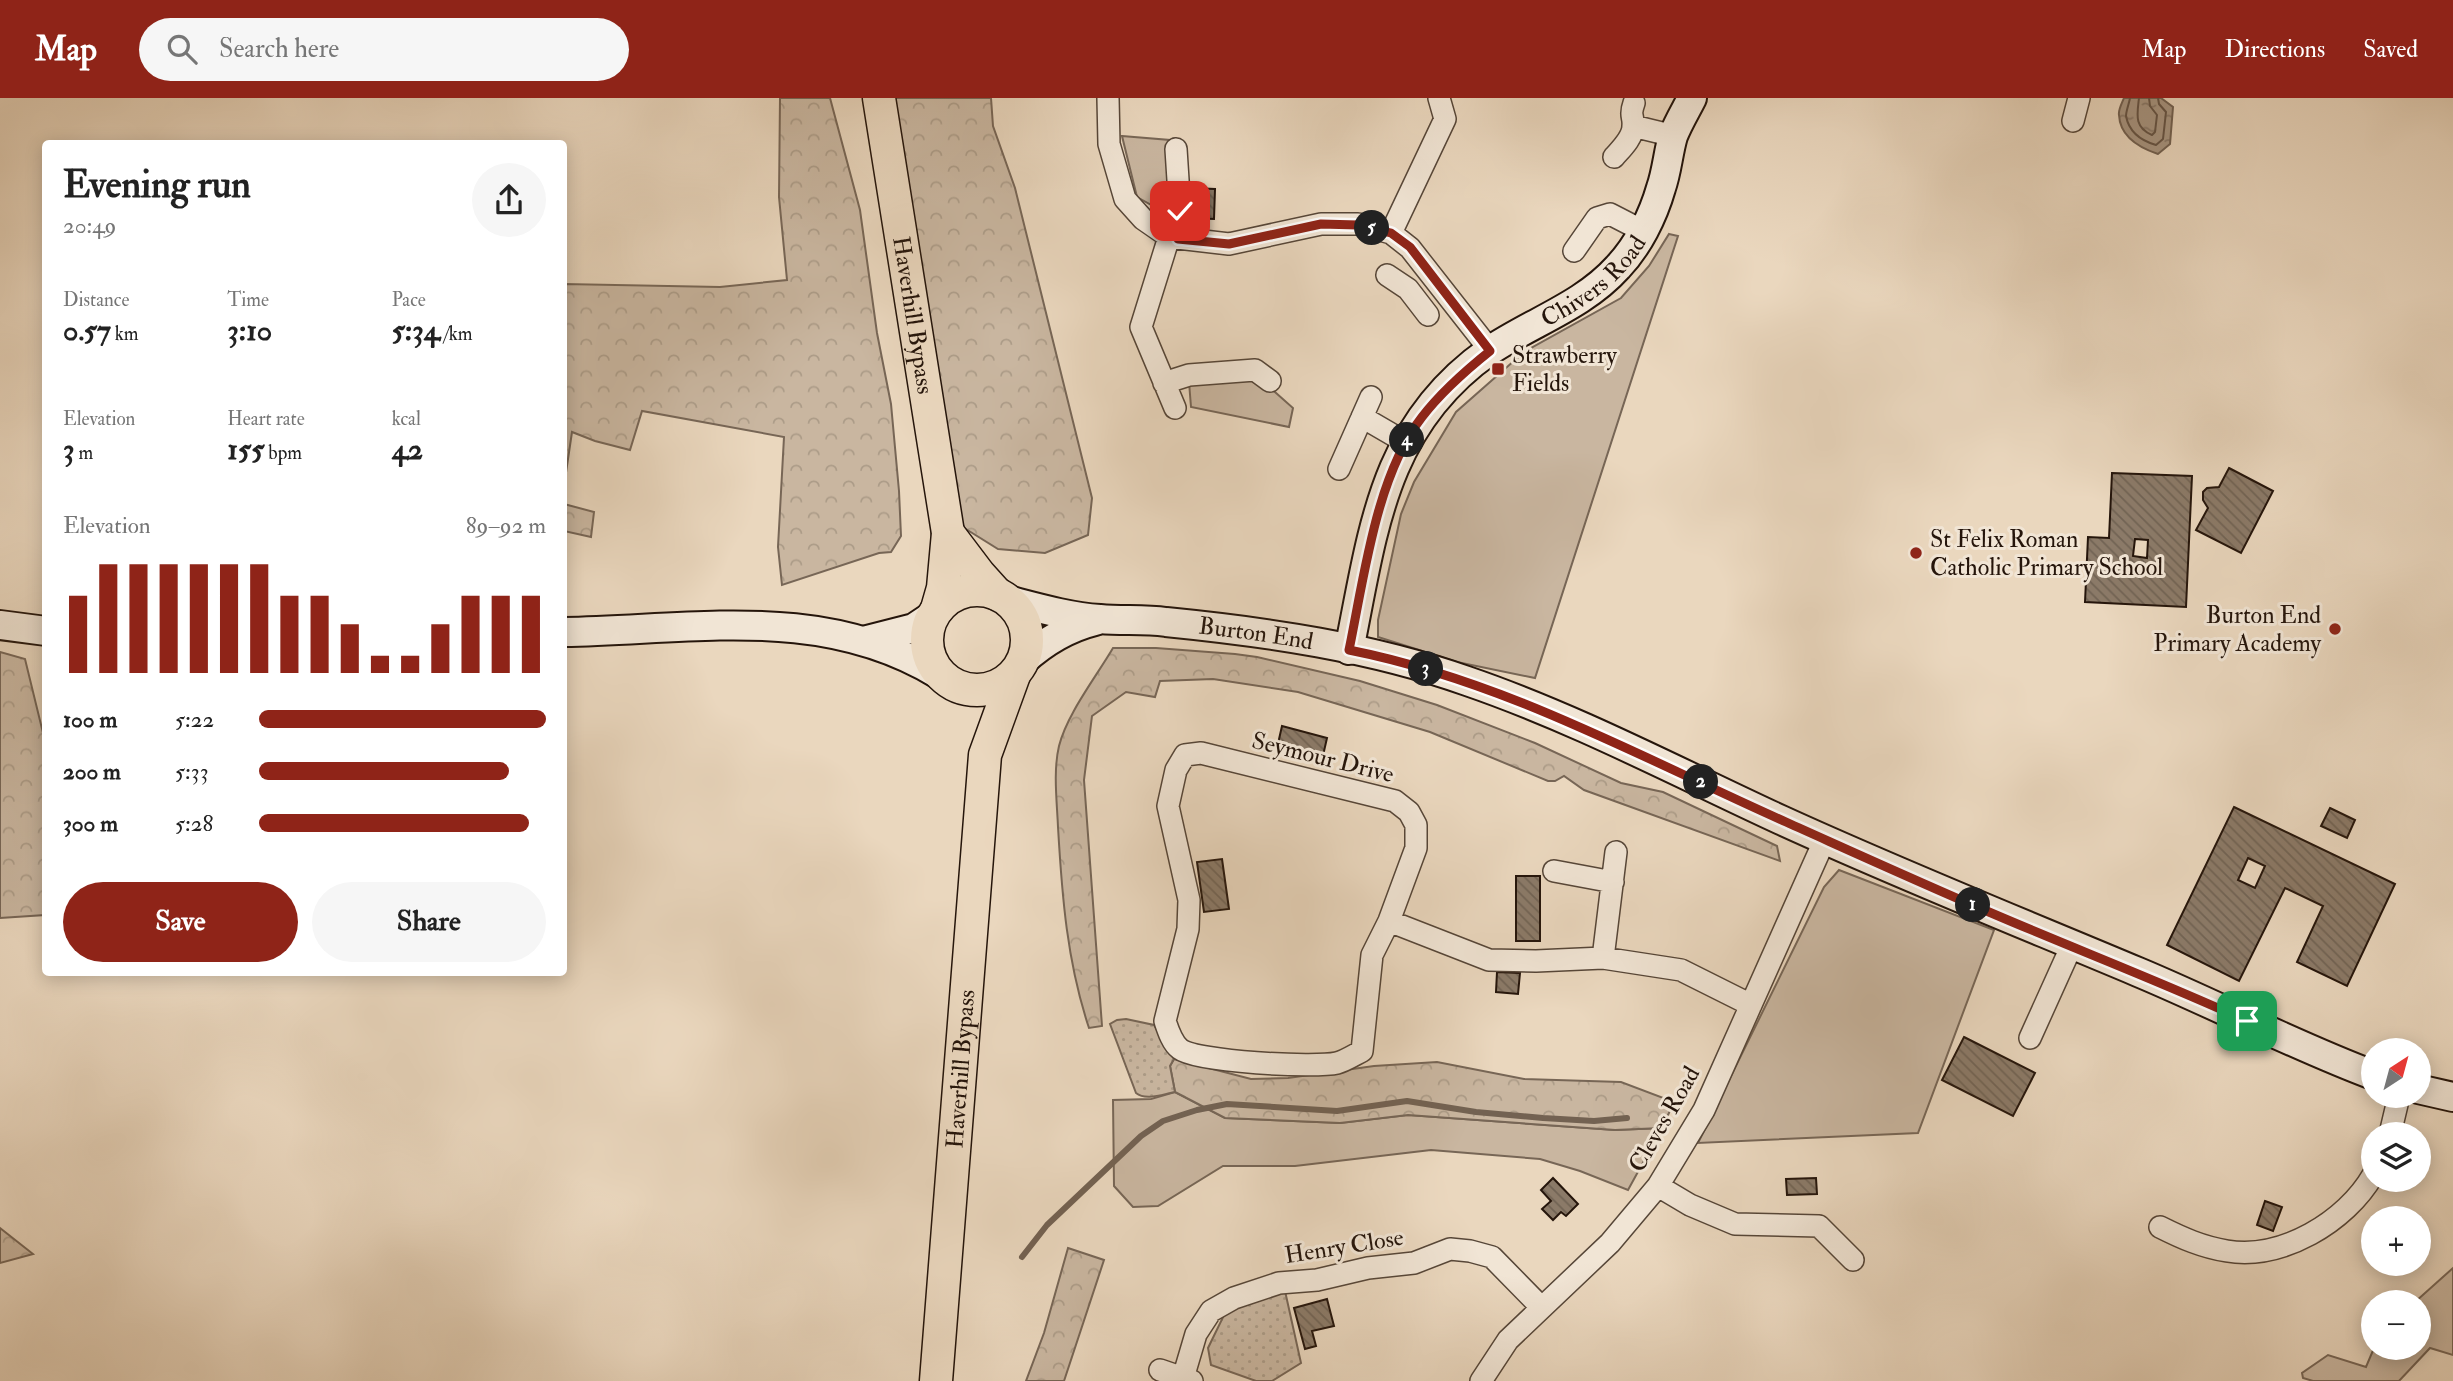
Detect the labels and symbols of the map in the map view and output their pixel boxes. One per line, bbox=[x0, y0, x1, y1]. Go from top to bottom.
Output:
pin bbox=[1150, 181, 1210, 241]
pin: 5 bbox=[1354, 211, 1390, 246]
street label: Chivers Road bbox=[1536, 230, 1653, 334]
street label: Haverhill Bypass bbox=[885, 234, 941, 396]
place label: Strawberry Fields bbox=[1512, 340, 1617, 399]
marker: Strawberry Fields bbox=[1490, 361, 1506, 377]
pin: 4 bbox=[1390, 422, 1424, 458]
place label: St Felix Roman Catholic Primary School bbox=[1930, 524, 2163, 583]
marker: St Felix Roman Catholic Primary School bbox=[1908, 545, 1924, 561]
place label: Burton End Primary Academy bbox=[2153, 600, 2321, 659]
street label: Burton End bbox=[1197, 611, 1316, 657]
marker: Burton End Primary Academy bbox=[2327, 621, 2343, 637]
pin: 3 bbox=[1408, 652, 1444, 686]
street label: Seymour Drive bbox=[1249, 725, 1397, 790]
pin: 2 bbox=[1684, 764, 1718, 800]
pin: 1 bbox=[1955, 888, 1990, 922]
street label: Haverhill Bypass bbox=[939, 988, 983, 1150]
pin bbox=[2217, 991, 2277, 1051]
north arrow bbox=[2361, 1038, 2431, 1108]
street label: Cleves Road bbox=[1622, 1061, 1707, 1178]
street label: Henry Close bbox=[1282, 1222, 1406, 1271]

